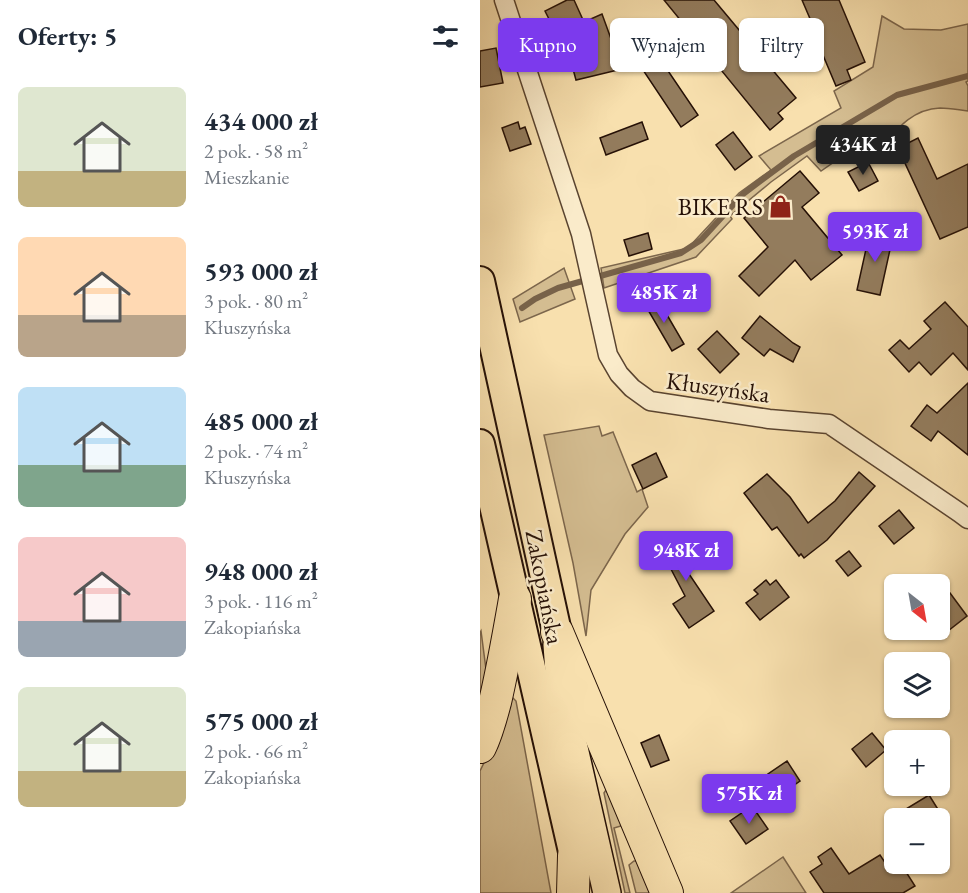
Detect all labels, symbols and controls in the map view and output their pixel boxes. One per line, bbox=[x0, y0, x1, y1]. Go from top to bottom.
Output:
chip: Kupno bbox=[498, 18, 598, 72]
chip: Wynajem bbox=[610, 18, 727, 72]
chip: Filtry bbox=[739, 18, 824, 72]
text: Oferty: 5 bbox=[18, 19, 118, 53]
icon: filters bbox=[429, 20, 462, 53]
text: 434 000 zł bbox=[204, 104, 318, 138]
icon: home bbox=[66, 111, 138, 183]
pin: 434K zł bbox=[808, 125, 918, 176]
text: 434K zł bbox=[830, 131, 896, 157]
text: 2 pok. · 58 m² bbox=[204, 138, 308, 164]
text: Mieszkanie bbox=[204, 164, 289, 190]
place label: BIKE RS bbox=[678, 191, 763, 222]
shop icon: BIKE RS bbox=[768, 193, 794, 219]
pin: 593K zł bbox=[820, 212, 930, 263]
text: 593K zł bbox=[842, 218, 908, 244]
text: 593 000 zł bbox=[204, 254, 318, 288]
icon: home bbox=[66, 261, 138, 333]
pin: 485K zł bbox=[609, 273, 719, 324]
text: 485K zł bbox=[631, 279, 697, 305]
text: 3 pok. · 80 m² bbox=[204, 288, 308, 314]
text: Kłuszyńska bbox=[204, 314, 291, 340]
street label: Kłuszyńska bbox=[664, 364, 772, 410]
text: 485 000 zł bbox=[204, 404, 318, 438]
icon: home bbox=[66, 411, 138, 483]
text: 2 pok. · 74 m² bbox=[204, 438, 308, 464]
text: Kłuszyńska bbox=[204, 464, 291, 490]
street label: Zakopiańska bbox=[519, 527, 571, 647]
pin: 948K zł bbox=[631, 531, 741, 582]
text: 948K zł bbox=[653, 537, 719, 563]
text: 948 000 zł bbox=[204, 554, 318, 588]
icon: home bbox=[66, 561, 138, 633]
north arrow bbox=[884, 574, 950, 640]
map controls bbox=[884, 574, 950, 874]
text: 3 pok. · 116 m² bbox=[204, 588, 318, 614]
text: Zakopiańska bbox=[204, 614, 301, 640]
button: layers bbox=[884, 652, 950, 718]
text: 575 000 zł bbox=[204, 704, 318, 738]
icon: home bbox=[66, 711, 138, 783]
button: + bbox=[884, 730, 950, 796]
text: 2 pok. · 66 m² bbox=[204, 738, 308, 764]
text: Zakopiańska bbox=[204, 764, 301, 790]
pin: 575K zł bbox=[694, 774, 804, 825]
text: 575K zł bbox=[716, 780, 782, 806]
button: − bbox=[884, 808, 950, 874]

